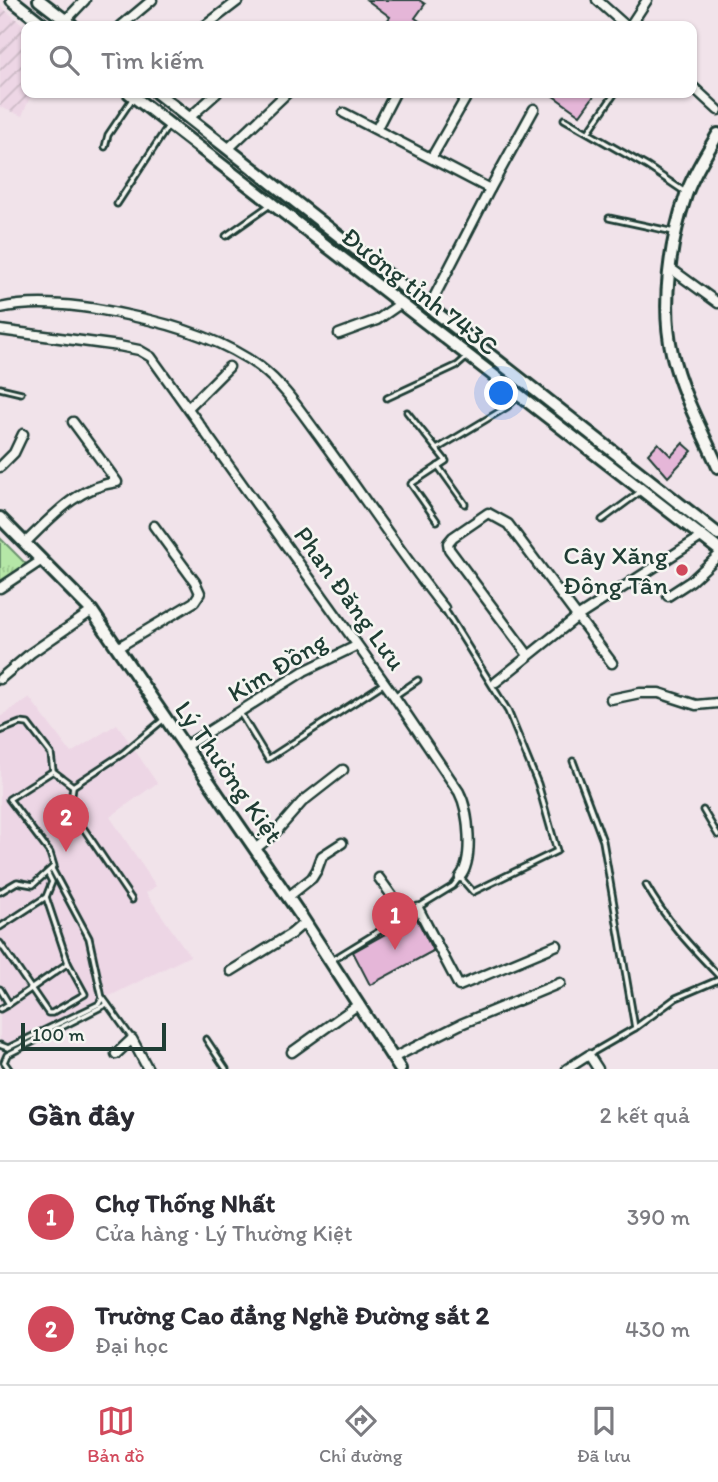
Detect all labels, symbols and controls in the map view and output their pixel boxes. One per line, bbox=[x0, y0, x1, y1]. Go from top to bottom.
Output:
search box bbox=[21, 21, 697, 98]
icon: search bbox=[45, 41, 83, 79]
text: Tìm kiếm bbox=[101, 44, 204, 76]
street label: Đường tỉnh 743C bbox=[335, 220, 505, 362]
your location bbox=[484, 376, 518, 410]
street label: Phan Đăng Lưu bbox=[287, 520, 413, 676]
place label: Cây Xăng Đông Tân bbox=[563, 539, 669, 601]
marker: Cây Xăng Đông Tân bbox=[674, 562, 690, 578]
street label: Kim Đồng bbox=[222, 625, 333, 709]
street label: Lý Thường Kiệt bbox=[168, 694, 290, 850]
pin: 2 bbox=[43, 794, 89, 852]
pin: 1 bbox=[372, 892, 418, 950]
scale bar bbox=[21, 1020, 166, 1052]
text: 100 m bbox=[32, 1023, 84, 1046]
text: Gần đây bbox=[28, 1096, 134, 1133]
text: 2 kết quả bbox=[600, 1101, 690, 1129]
text: Chợ Thống Nhất bbox=[95, 1187, 275, 1219]
text: 1 bbox=[46, 1203, 56, 1231]
text: 390 m bbox=[627, 1203, 690, 1231]
text: Cửa hàng · Lý Thường Kiệt bbox=[95, 1219, 353, 1247]
text: Trường Cao đẳng Nghề Đường sắt 2 bbox=[95, 1299, 489, 1331]
text: 2 bbox=[45, 1315, 57, 1343]
text: 430 m bbox=[625, 1315, 690, 1343]
text: Đại học bbox=[95, 1331, 168, 1359]
tab: Bản đồ bbox=[87, 1402, 145, 1467]
tab: Chỉ đường bbox=[319, 1402, 402, 1467]
tab: Đã lưu bbox=[577, 1402, 631, 1467]

